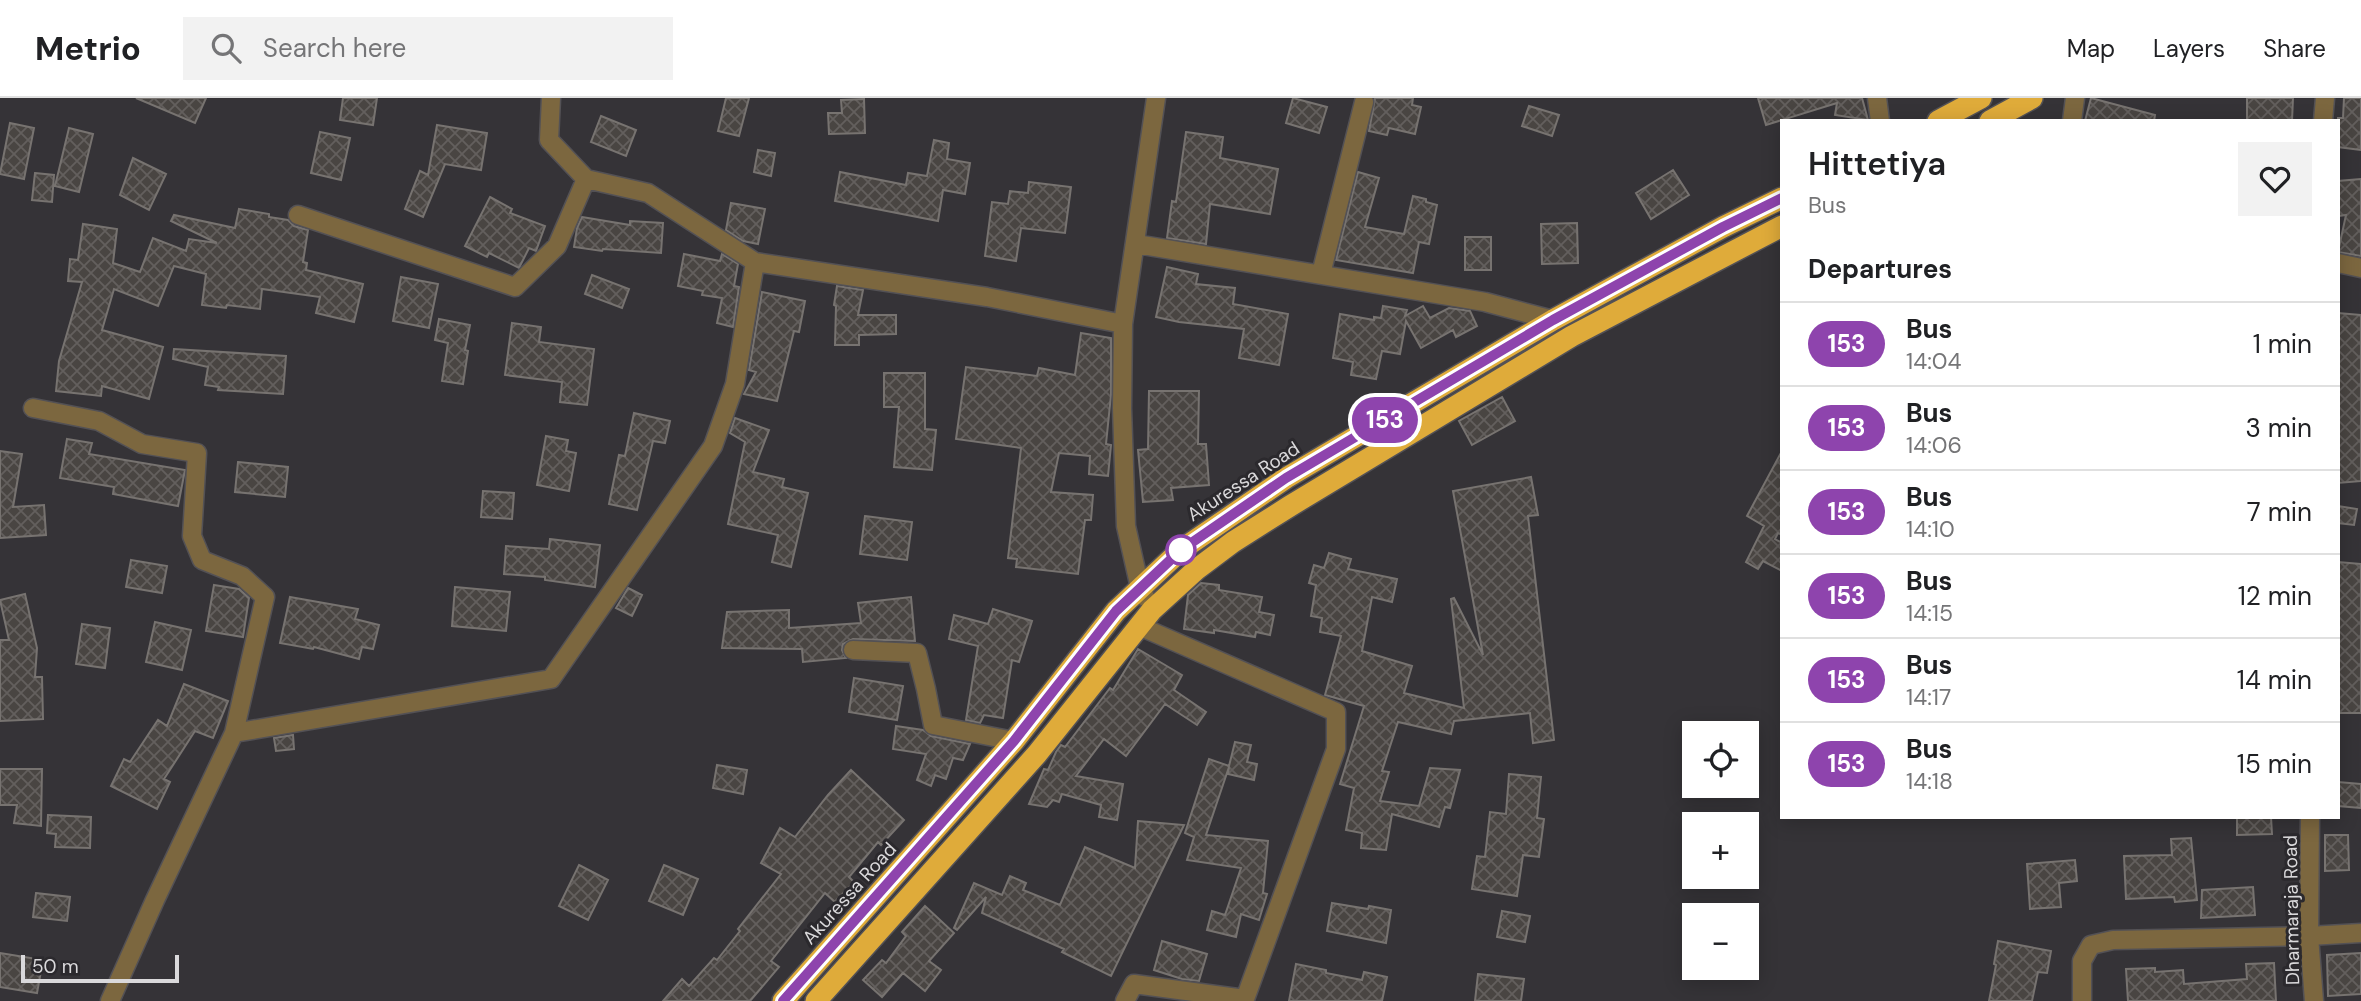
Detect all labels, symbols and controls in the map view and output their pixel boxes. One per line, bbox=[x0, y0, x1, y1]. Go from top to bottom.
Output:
search box bbox=[183, 17, 673, 80]
text: Metrio bbox=[35, 27, 141, 70]
icon: search bbox=[207, 29, 245, 67]
text: Search here bbox=[263, 31, 406, 65]
text: Map bbox=[2067, 33, 2115, 64]
text: Layers bbox=[2153, 33, 2225, 64]
text: Share bbox=[2263, 33, 2326, 64]
text: Hittetiya bbox=[1808, 142, 1946, 185]
button: heart bbox=[2238, 142, 2312, 216]
text: Bus bbox=[1808, 190, 1847, 220]
text: Departures bbox=[1808, 252, 1952, 286]
text: Bus bbox=[1906, 312, 1952, 346]
text: 1 min bbox=[2253, 327, 2312, 361]
text: 153 bbox=[1827, 328, 1866, 359]
text: 14:04 bbox=[1906, 346, 1961, 376]
text: Bus bbox=[1906, 396, 1952, 430]
line badge: 153 bbox=[1345, 397, 1425, 443]
text: 153 bbox=[1366, 404, 1404, 435]
text: 3 min bbox=[2245, 411, 2312, 445]
text: 153 bbox=[1827, 412, 1866, 443]
text: 14:06 bbox=[1906, 430, 1962, 460]
street label: Akuressa Road bbox=[1182, 436, 1304, 527]
text: Bus bbox=[1906, 480, 1952, 514]
text: 7 min bbox=[2247, 495, 2312, 529]
text: 153 bbox=[1827, 496, 1866, 527]
text: 14:10 bbox=[1906, 514, 1955, 544]
unlabelled marker bbox=[1166, 535, 1196, 565]
text: Bus bbox=[1906, 564, 1952, 598]
text: 12 min bbox=[2238, 579, 2312, 613]
text: 153 bbox=[1827, 580, 1866, 611]
text: 14:15 bbox=[1906, 598, 1953, 628]
text: Bus bbox=[1906, 648, 1952, 682]
text: 14 min bbox=[2237, 663, 2312, 697]
text: 153 bbox=[1827, 664, 1866, 695]
text: 14:17 bbox=[1906, 682, 1951, 712]
map controls bbox=[1682, 721, 1759, 980]
button: locate bbox=[1682, 721, 1759, 798]
text: Bus bbox=[1906, 732, 1952, 766]
text: 15 min bbox=[2237, 747, 2312, 781]
text: 153 bbox=[1827, 748, 1866, 779]
text: 14:18 bbox=[1906, 766, 1953, 796]
button: + bbox=[1682, 812, 1759, 889]
street label: Dharmaraja Road bbox=[2278, 835, 2305, 985]
street label: Akuressa Road bbox=[797, 837, 902, 950]
button: − bbox=[1682, 903, 1759, 980]
scale bar bbox=[21, 952, 178, 984]
text: 50 m bbox=[32, 954, 79, 979]

